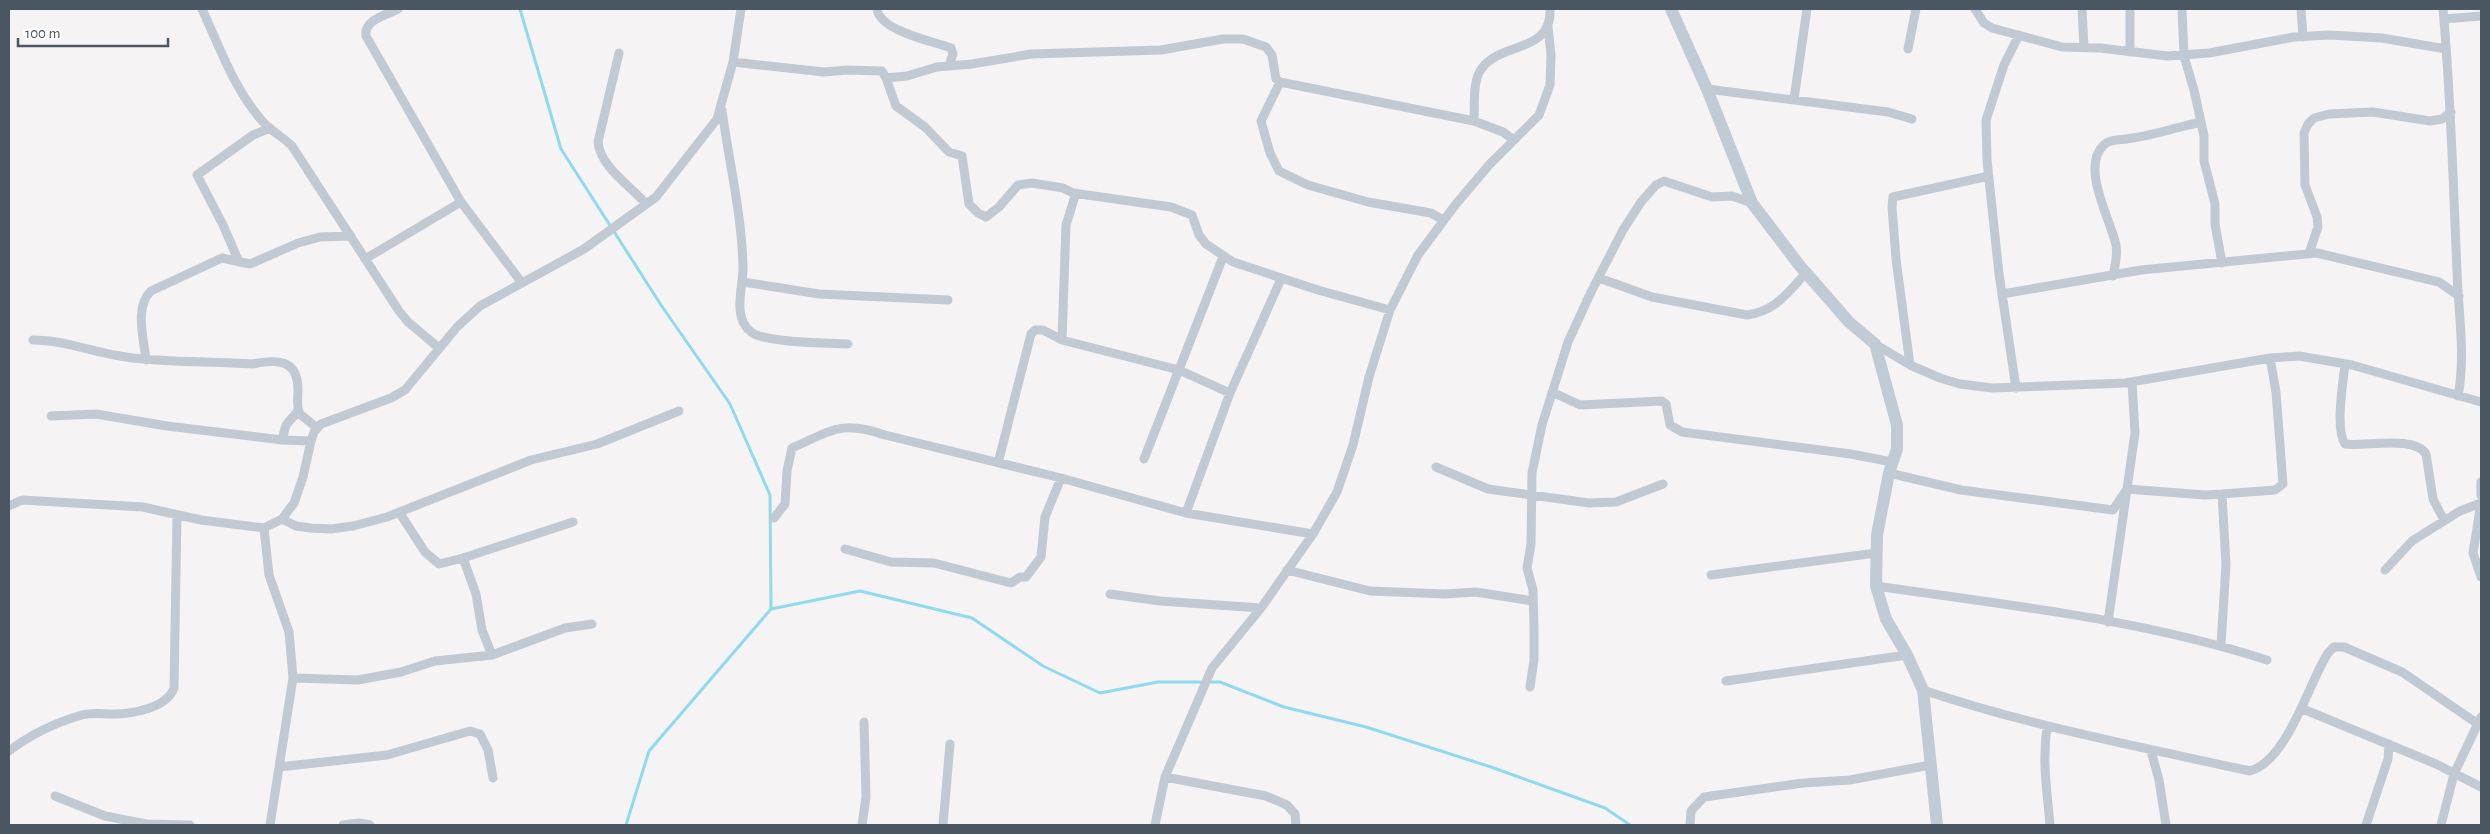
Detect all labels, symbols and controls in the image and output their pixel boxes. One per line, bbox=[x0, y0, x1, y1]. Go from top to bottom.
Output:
scale bar bbox=[18, 15, 168, 47]
text: 100 m bbox=[25, 26, 60, 41]

